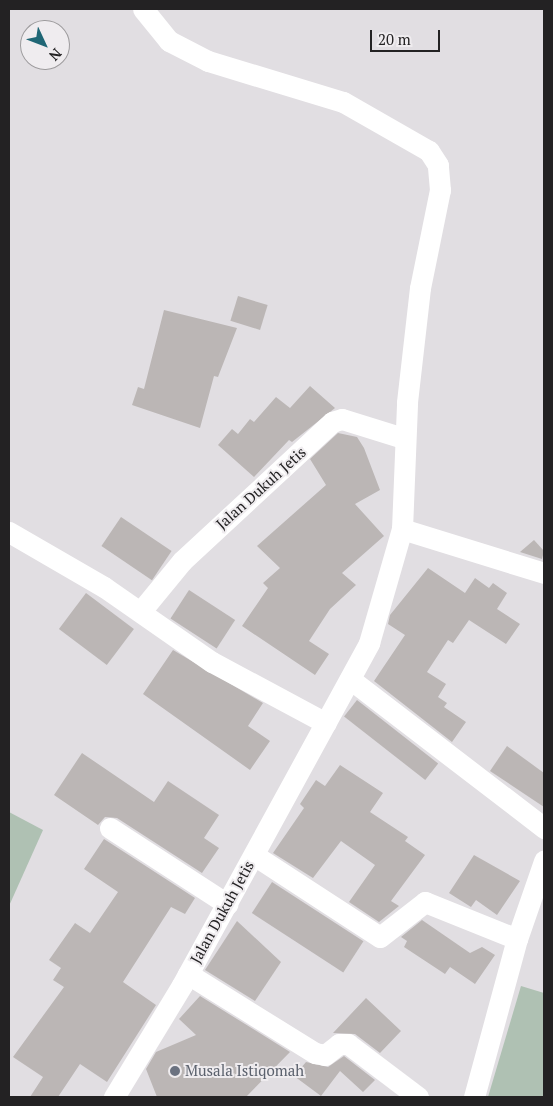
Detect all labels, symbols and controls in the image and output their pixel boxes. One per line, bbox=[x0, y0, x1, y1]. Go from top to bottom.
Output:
north arrow bbox=[20, 20, 70, 70]
scale bar bbox=[373, 20, 443, 52]
text: 20 m bbox=[378, 29, 411, 49]
text: N bbox=[45, 45, 66, 65]
street label: Jalan Dukuh Jetis bbox=[212, 443, 310, 533]
street label: Jalan Dukuh Jetis bbox=[186, 858, 258, 966]
place label: Musala Istiqomah bbox=[185, 1062, 304, 1080]
marker: Musala Istiqomah bbox=[169, 1065, 181, 1077]

